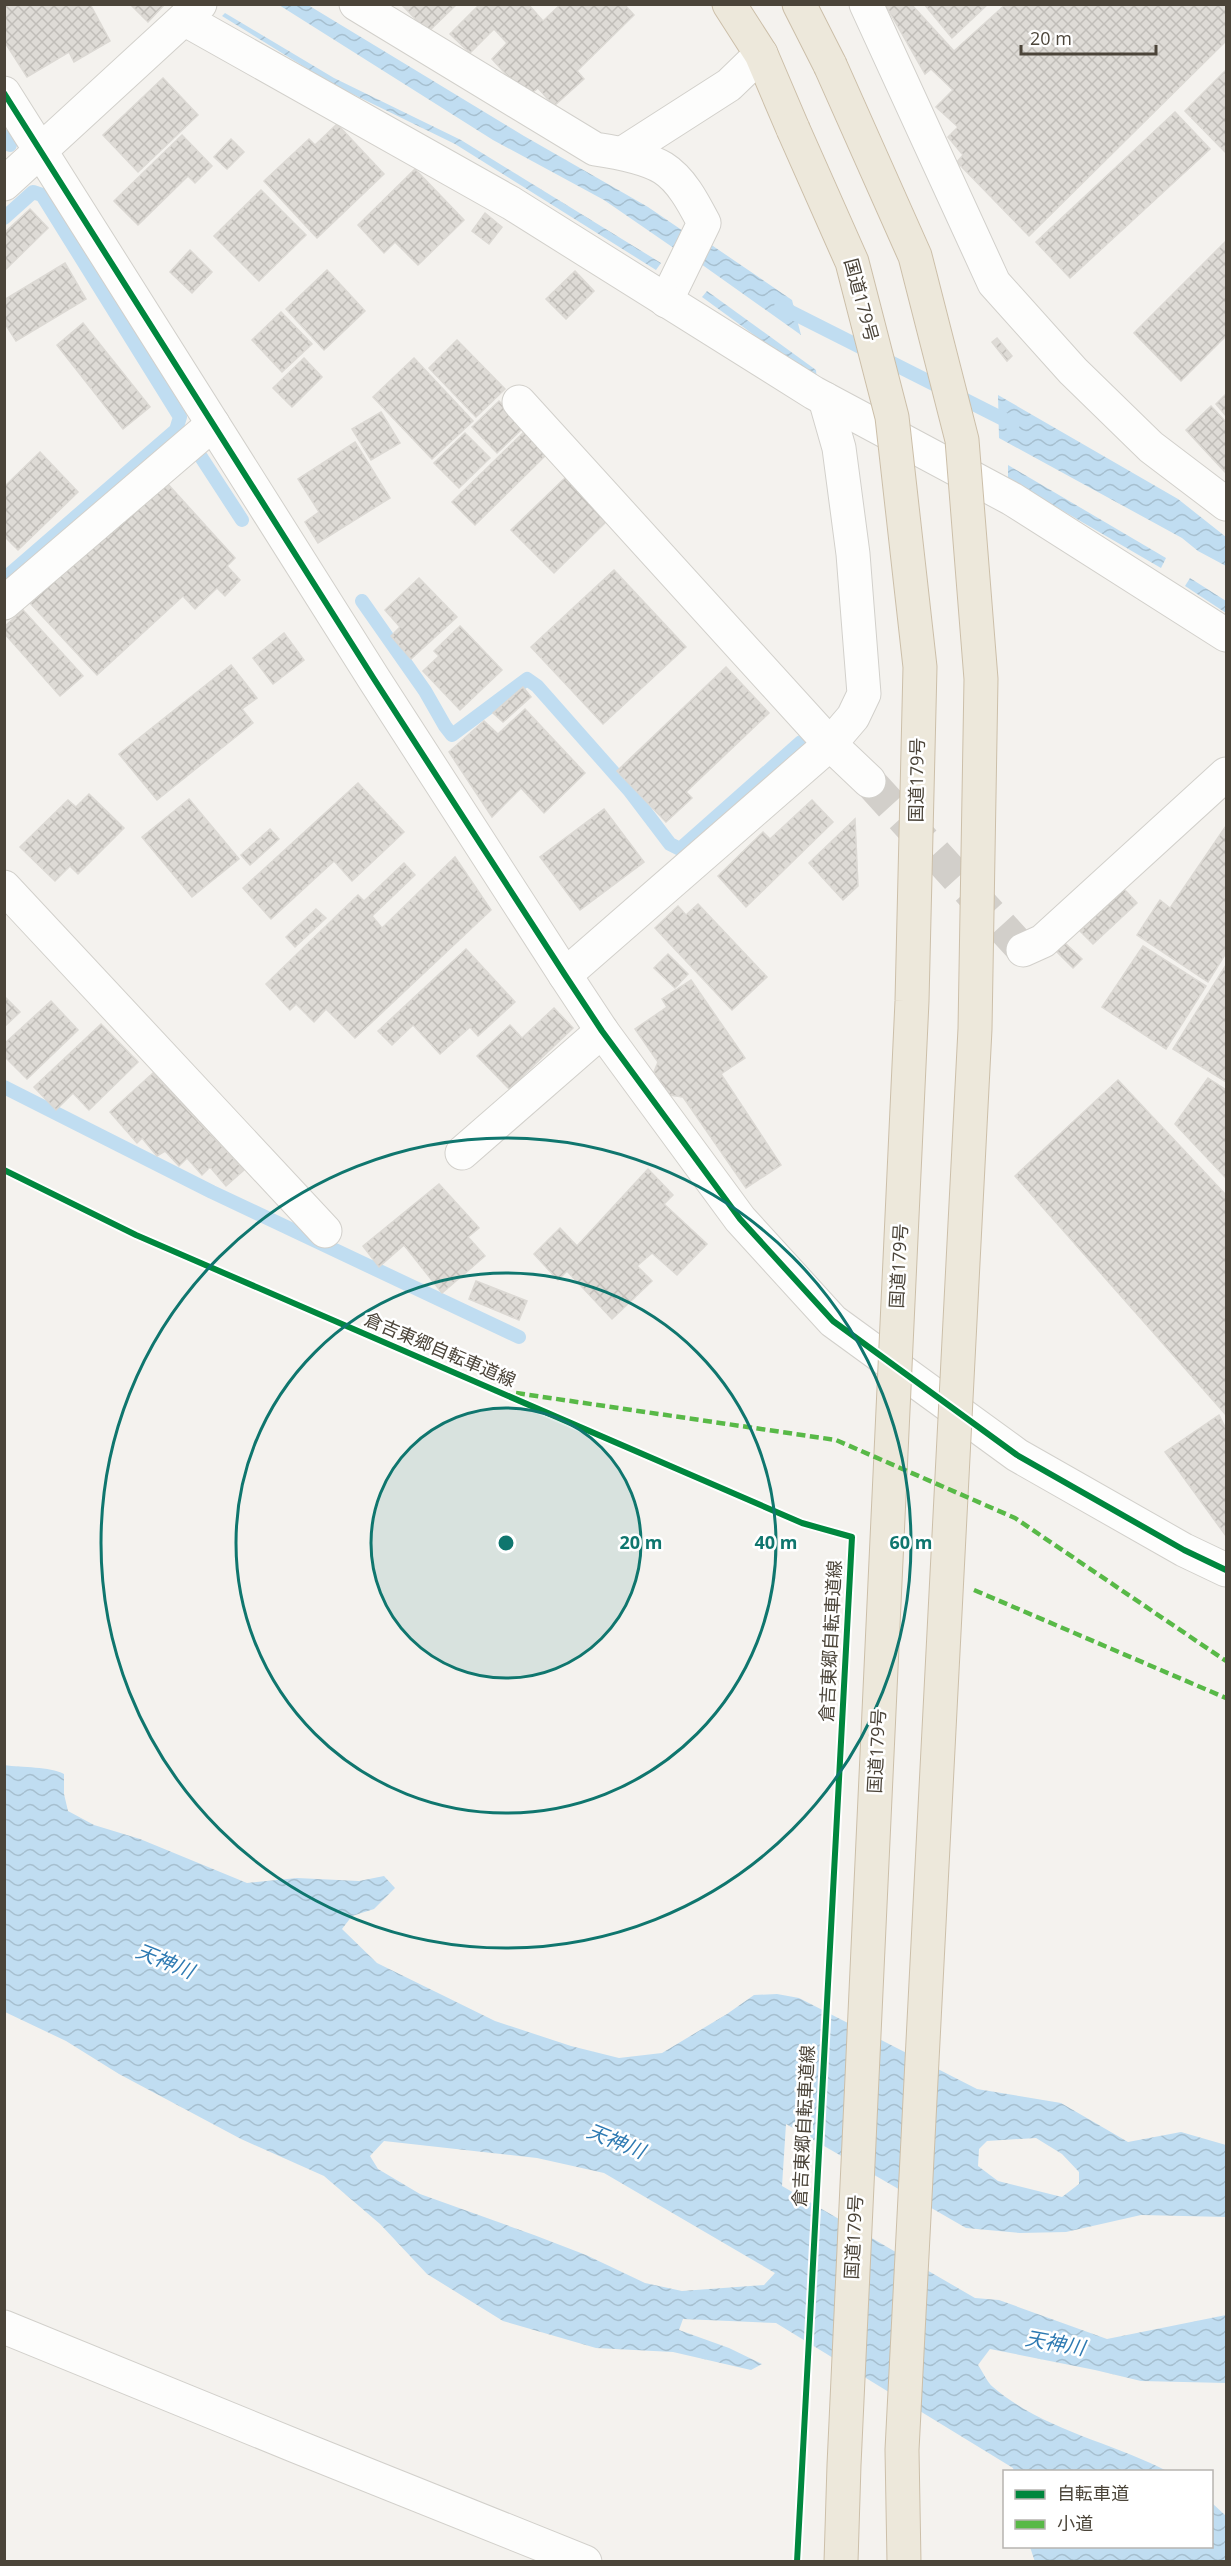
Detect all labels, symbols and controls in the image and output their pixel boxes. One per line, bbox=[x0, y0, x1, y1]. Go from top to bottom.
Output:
scale bar bbox=[1021, 18, 1156, 56]
text: 20 m bbox=[1030, 26, 1072, 50]
street label: 国道179号 bbox=[839, 256, 885, 344]
street label: 国道179号 bbox=[903, 737, 929, 823]
street label: 国道179号 bbox=[884, 1223, 912, 1309]
street label: 倉吉東郷自転車道線 bbox=[361, 1306, 520, 1392]
text: 20 m bbox=[620, 1530, 662, 1554]
text: 40 m bbox=[755, 1530, 797, 1554]
text: 60 m bbox=[890, 1530, 932, 1554]
centre of rings bbox=[496, 1533, 516, 1553]
street label: 倉吉東郷自転車道線 bbox=[814, 1559, 846, 1722]
street label: 国道179号 bbox=[862, 1708, 890, 1794]
water label: 天神川 bbox=[132, 1937, 200, 1985]
street label: 倉吉東郷自転車道線 bbox=[787, 2044, 819, 2207]
water label: 天神川 bbox=[583, 2117, 651, 2165]
street label: 国道179号 bbox=[839, 2194, 867, 2280]
water label: 天神川 bbox=[1023, 2324, 1089, 2361]
legend bbox=[1003, 2470, 1213, 2548]
text: 自転車道 bbox=[1057, 2481, 1129, 2505]
text: 小道 bbox=[1057, 2511, 1093, 2535]

